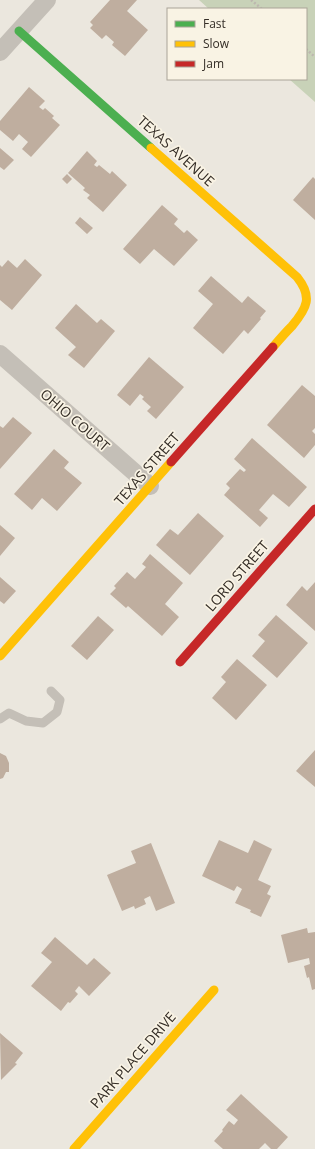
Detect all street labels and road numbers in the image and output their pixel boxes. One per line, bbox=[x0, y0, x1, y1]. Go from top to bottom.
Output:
street label: TEXAS AVENUE bbox=[134, 111, 219, 190]
street label: OHIO COURT bbox=[37, 384, 114, 455]
street label: TEXAS STREET bbox=[110, 428, 184, 509]
street label: LORD STREET bbox=[201, 536, 273, 615]
street label: PARK PLACE DRIVE bbox=[86, 1007, 180, 1112]

